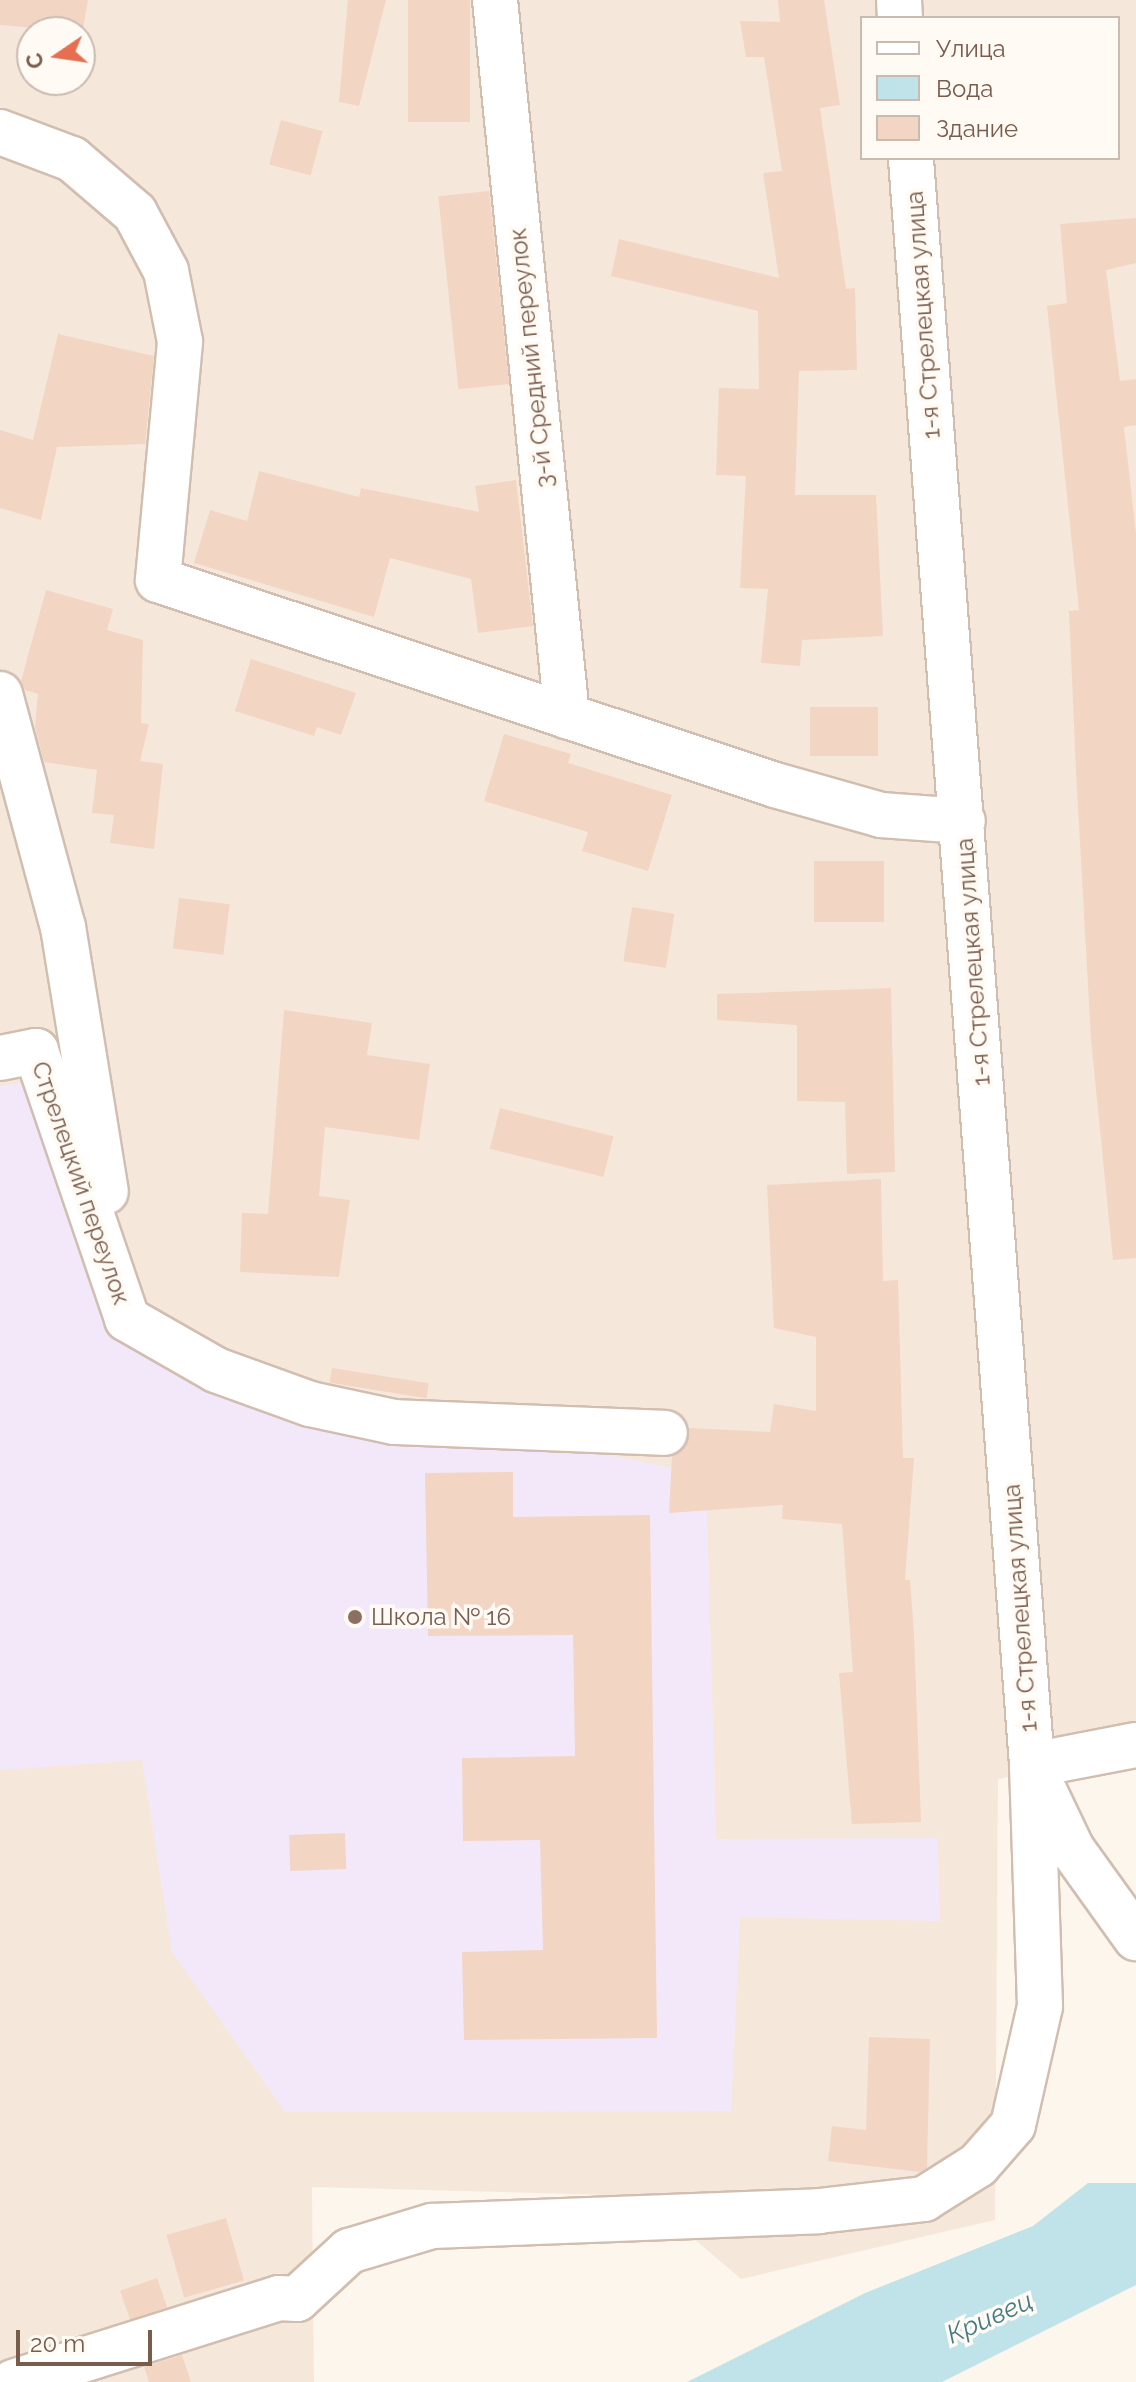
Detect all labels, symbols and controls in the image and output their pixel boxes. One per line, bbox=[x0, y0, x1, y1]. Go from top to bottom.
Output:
north arrow bbox=[16, 16, 96, 96]
legend bbox=[860, 16, 1120, 160]
text: Улица bbox=[936, 34, 1006, 63]
text: С bbox=[20, 51, 49, 71]
text: Вода bbox=[936, 74, 993, 103]
text: Здание bbox=[936, 114, 1018, 143]
street label: 1-я Стрелецкая улица bbox=[900, 190, 946, 440]
street label: 3-й Средний переулок bbox=[503, 227, 559, 489]
street label: 1-я Стрелецкая улица bbox=[950, 837, 996, 1087]
street label: Стрелецкий переулок bbox=[26, 1058, 136, 1308]
street label: 1-я Стрелецкая улица bbox=[997, 1483, 1043, 1733]
place label: Школа № 16 bbox=[371, 1603, 511, 1631]
marker: Школа № 16 bbox=[346, 1608, 364, 1626]
water label: Кривец bbox=[942, 2285, 1038, 2351]
scale bar bbox=[20, 2314, 156, 2364]
text: 20 m bbox=[30, 2329, 85, 2358]

